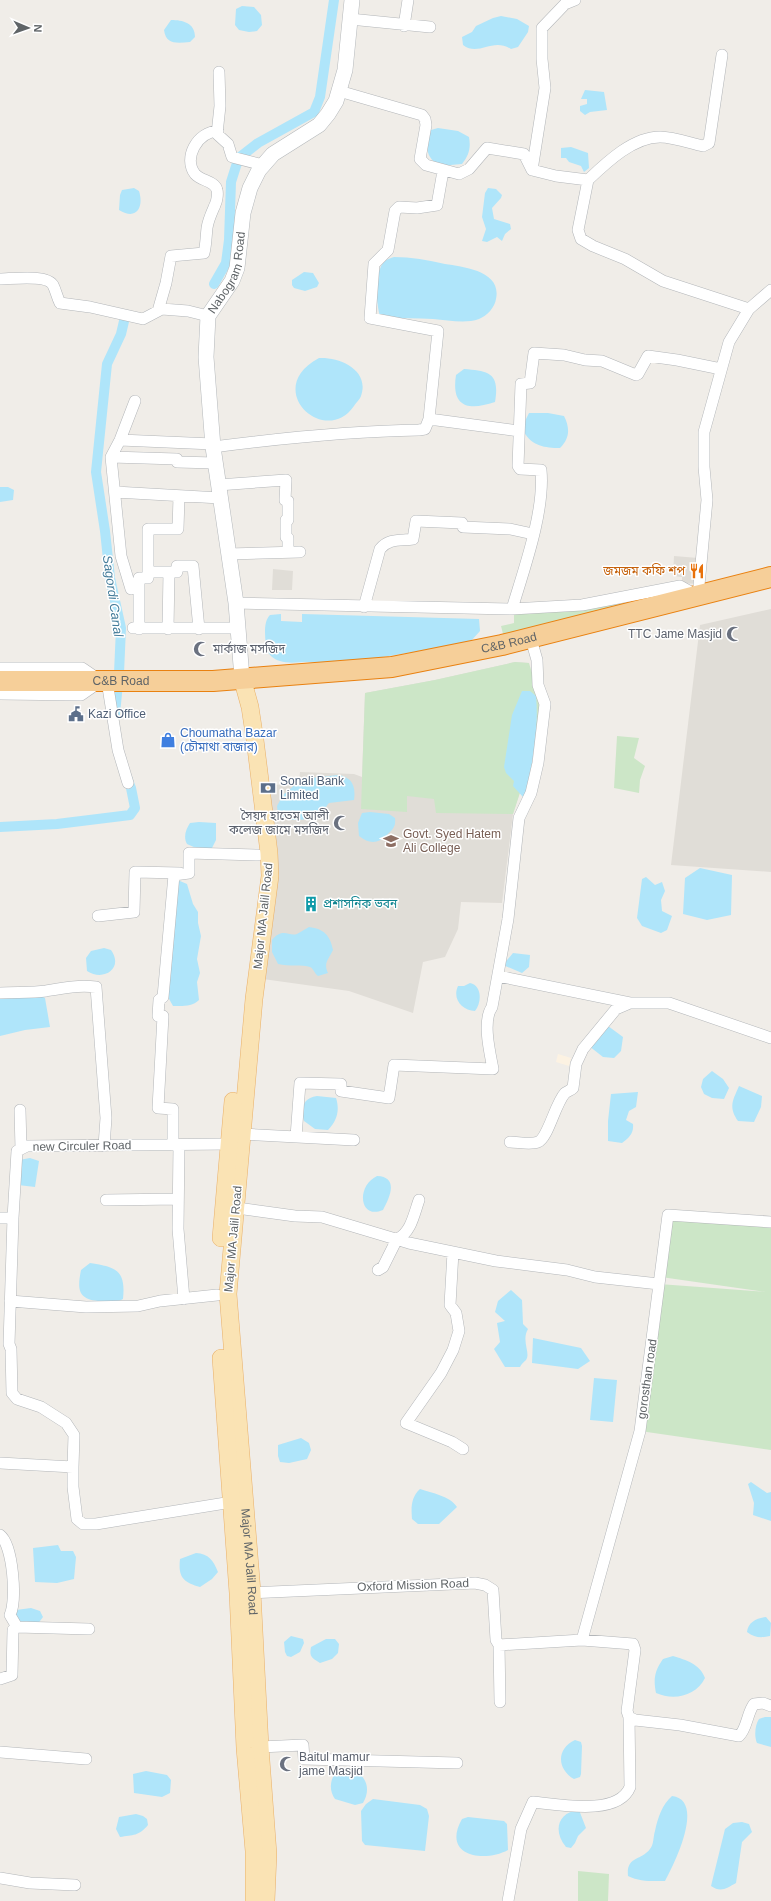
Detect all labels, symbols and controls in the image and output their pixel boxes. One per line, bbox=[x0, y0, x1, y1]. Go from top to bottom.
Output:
north arrow bbox=[8, 8, 48, 48]
text: N bbox=[32, 24, 44, 33]
street label: Nabogram Road bbox=[205, 231, 248, 316]
water label: Sagordi Canal bbox=[100, 554, 126, 639]
restaurant icon: জমজম কফি শপ bbox=[688, 562, 706, 580]
place label: জমজম কফি শপ bbox=[602, 563, 685, 578]
mosque icon: TTC Jame Masjid bbox=[725, 625, 743, 643]
place label: TTC Jame Masjid bbox=[628, 627, 722, 641]
street label: C&B Road bbox=[480, 629, 538, 656]
mosque icon: মার্কাজ মসজিদ bbox=[192, 640, 210, 658]
place label: মার্কাজ মসজিদ bbox=[212, 641, 285, 656]
street label: C&B Road bbox=[93, 674, 149, 688]
public building icon: Kazi Office bbox=[67, 705, 85, 723]
place label: Kazi Office bbox=[88, 707, 146, 721]
place label: Choumatha Bazar (চৌমাথা বাজার) bbox=[180, 726, 277, 754]
shop icon: Choumatha Bazar (চৌমাথা বাজার) bbox=[159, 731, 177, 749]
place label: Sonali Bank Limited bbox=[280, 774, 345, 802]
bank icon: Sonali Bank Limited bbox=[259, 779, 277, 797]
place label: সৈয়দ হাতেম আলী কলেজ জামে মসজিদ bbox=[228, 808, 330, 837]
mosque icon: সৈয়দ হাতেম আলী কলেজ জামে মসজিদ bbox=[332, 814, 350, 832]
place label: Govt. Syed Hatem Ali College bbox=[403, 827, 501, 855]
school or university icon: Govt. Syed Hatem Ali College bbox=[382, 832, 400, 850]
street label: Major MA Jalil Road bbox=[250, 862, 276, 970]
building icon: প্রশাসনিক ভবন bbox=[302, 895, 320, 913]
place label: প্রশাসনিক ভবন bbox=[323, 896, 398, 911]
street label: new Circuler Road bbox=[33, 1138, 131, 1154]
street label: Major MA Jalil Road bbox=[221, 1185, 245, 1293]
street label: gorosthan road bbox=[634, 1338, 660, 1420]
street label: Major MA Jalil Road bbox=[238, 1508, 260, 1615]
street label: Oxford Mission Road bbox=[357, 1576, 469, 1594]
place label: Baitul mamur jame Masjid bbox=[298, 1750, 370, 1778]
mosque icon: Baitul mamur jame Masjid bbox=[278, 1755, 296, 1773]

